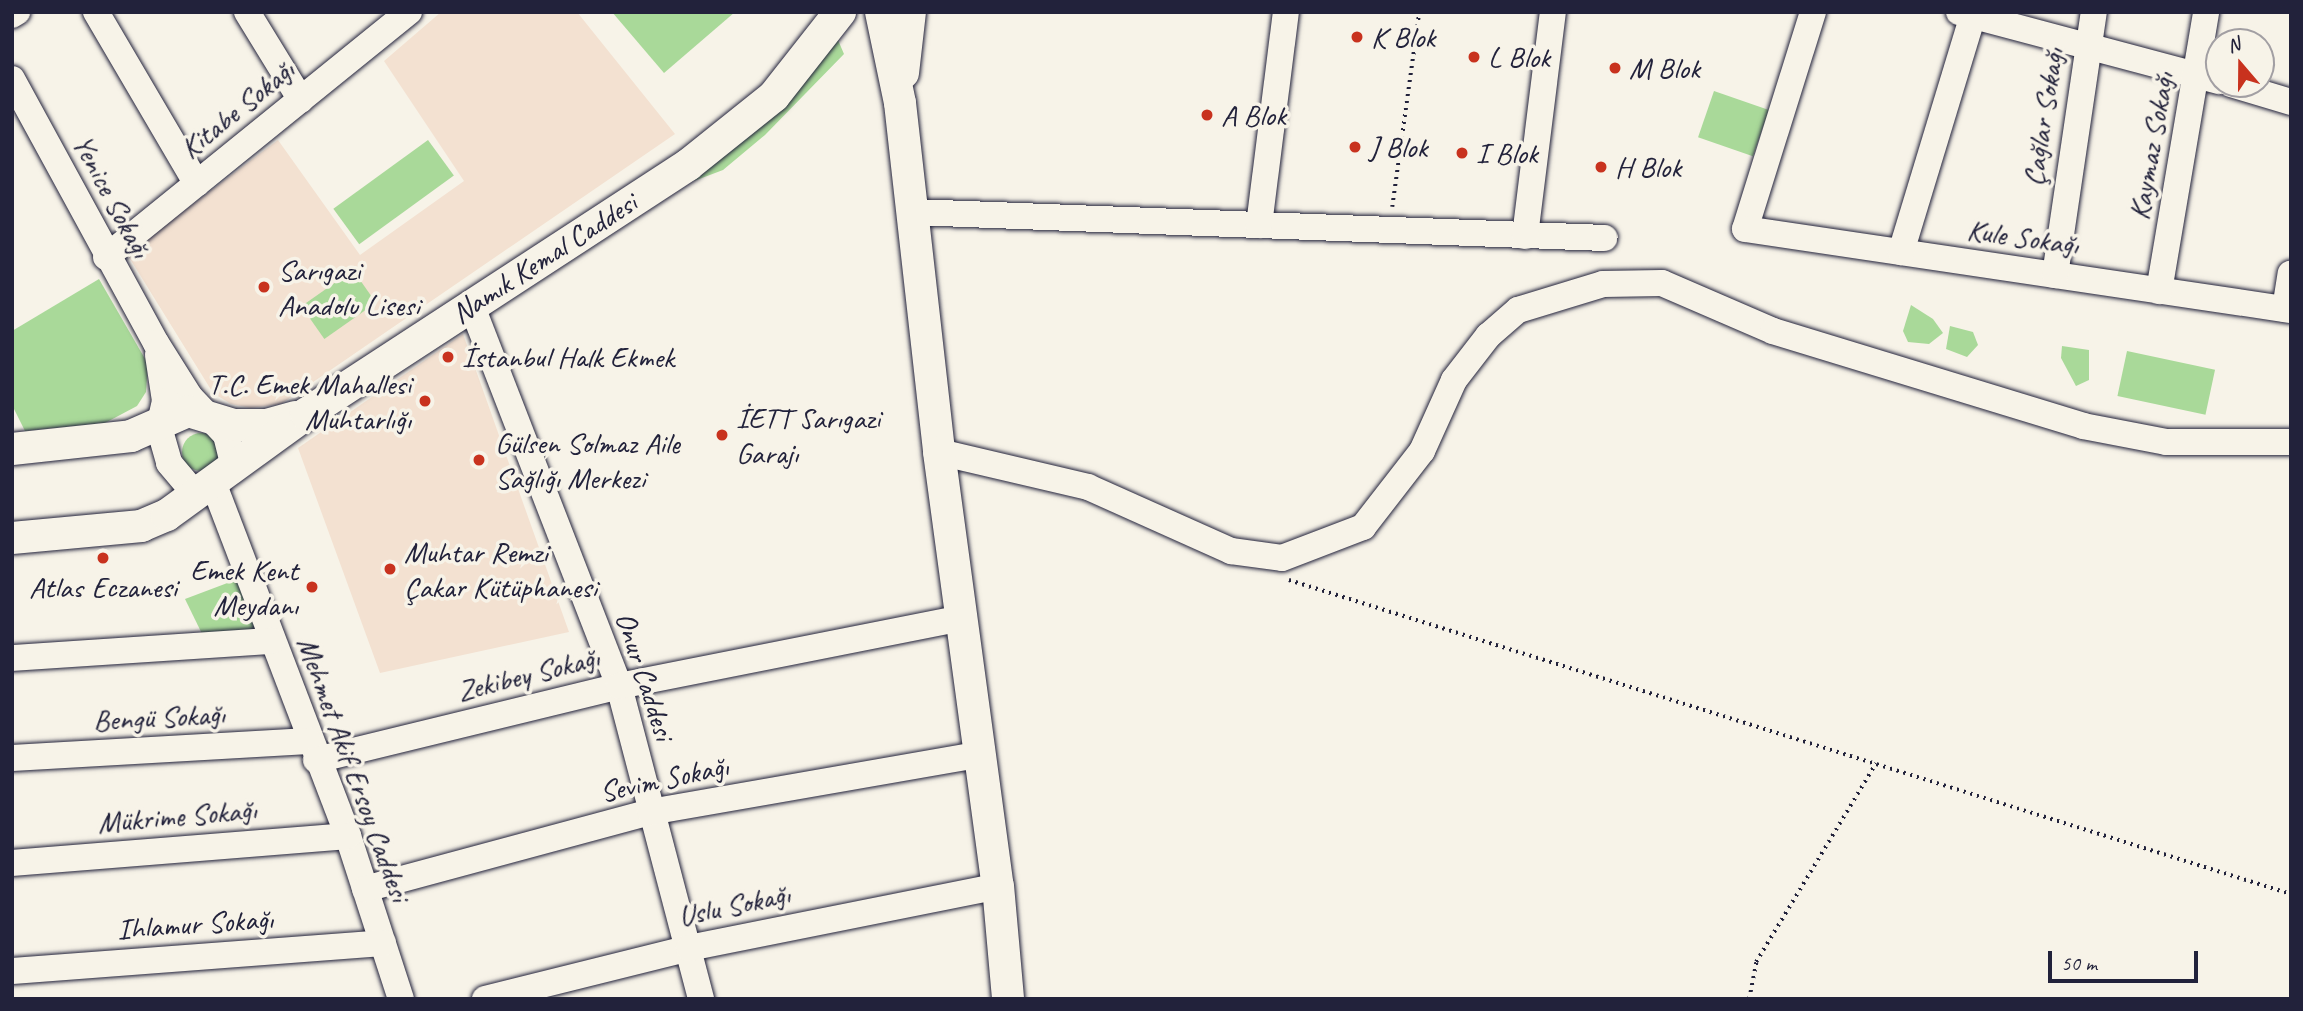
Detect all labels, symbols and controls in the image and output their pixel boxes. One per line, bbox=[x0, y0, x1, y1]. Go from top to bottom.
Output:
place label: K Blok bbox=[1371, 19, 1436, 55]
north arrow bbox=[2205, 28, 2275, 98]
marker: K Blok bbox=[1349, 29, 1365, 45]
text: N bbox=[2224, 32, 2243, 58]
place label: L Blok bbox=[1488, 39, 1551, 75]
street label: Çağlar Sokağı bbox=[2014, 46, 2072, 188]
marker: L Blok bbox=[1466, 49, 1482, 65]
place label: M Blok bbox=[1629, 50, 1700, 86]
street label: Kitabe Sokağı bbox=[172, 52, 302, 166]
marker: M Blok bbox=[1607, 60, 1623, 76]
street label: Kaymaz Sokağı bbox=[2120, 70, 2182, 222]
place label: A Blok bbox=[1221, 97, 1286, 133]
marker: A Blok bbox=[1199, 107, 1215, 123]
street label: Yenice Sokağı bbox=[65, 128, 159, 264]
place label: J Blok bbox=[1369, 129, 1428, 165]
place label: I Blok bbox=[1476, 135, 1538, 171]
marker: J Blok bbox=[1347, 139, 1363, 155]
marker: I Blok bbox=[1454, 145, 1470, 161]
place label: H Blok bbox=[1615, 149, 1682, 185]
marker: H Blok bbox=[1593, 159, 1609, 175]
street label: Namık Kemal Caddesi bbox=[445, 185, 643, 331]
street label: Kule Sokağı bbox=[1966, 211, 2080, 263]
place label: Sarıgazi Anadolu Lisesi bbox=[278, 252, 420, 322]
marker: Sarıgazi Anadolu Lisesi bbox=[256, 279, 272, 295]
place label: İstanbul Halk Ekmek bbox=[462, 339, 676, 375]
marker: İstanbul Halk Ekmek bbox=[440, 349, 456, 365]
place label: T.C. Emek Mahallesi Muhtarlığı bbox=[207, 366, 411, 436]
marker: T.C. Emek Mahallesi Muhtarlığı bbox=[417, 393, 433, 409]
place label: İETT Sarıgazi Garajı bbox=[736, 400, 881, 470]
place label: Gülsen Solmaz Aile Sağlığı Merkezi bbox=[495, 425, 679, 495]
marker: İETT Sarıgazi Garajı bbox=[714, 427, 730, 443]
marker: Gülsen Solmaz Aile Sağlığı Merkezi bbox=[469, 450, 489, 470]
place label: Muhtar Remzi Çakar Kütüphanesi bbox=[404, 534, 597, 604]
marker: Atlas Eczanesi bbox=[95, 550, 111, 566]
place label: Emek Kent Meydanı bbox=[190, 552, 298, 622]
marker: Muhtar Remzi Çakar Kütüphanesi bbox=[382, 561, 398, 577]
place label: Atlas Eczanesi bbox=[29, 569, 177, 605]
marker: Emek Kent Meydanı bbox=[304, 579, 320, 595]
street label: Onur Caddesi bbox=[607, 607, 683, 745]
street label: Mehmet Akif Ersoy Caddesi bbox=[289, 631, 419, 907]
street label: Zekibey Sokağı bbox=[453, 639, 603, 709]
street label: Bengü Sokağı bbox=[92, 696, 226, 738]
street label: Sevim Sokağı bbox=[597, 748, 731, 810]
street label: Mükrime Sokağı bbox=[97, 791, 257, 841]
street label: Uslu Sokağı bbox=[675, 876, 793, 934]
street label: Ihlamur Sokağı bbox=[116, 901, 274, 947]
scale bar bbox=[2051, 937, 2202, 981]
text: 50 m bbox=[2061, 950, 2097, 976]

